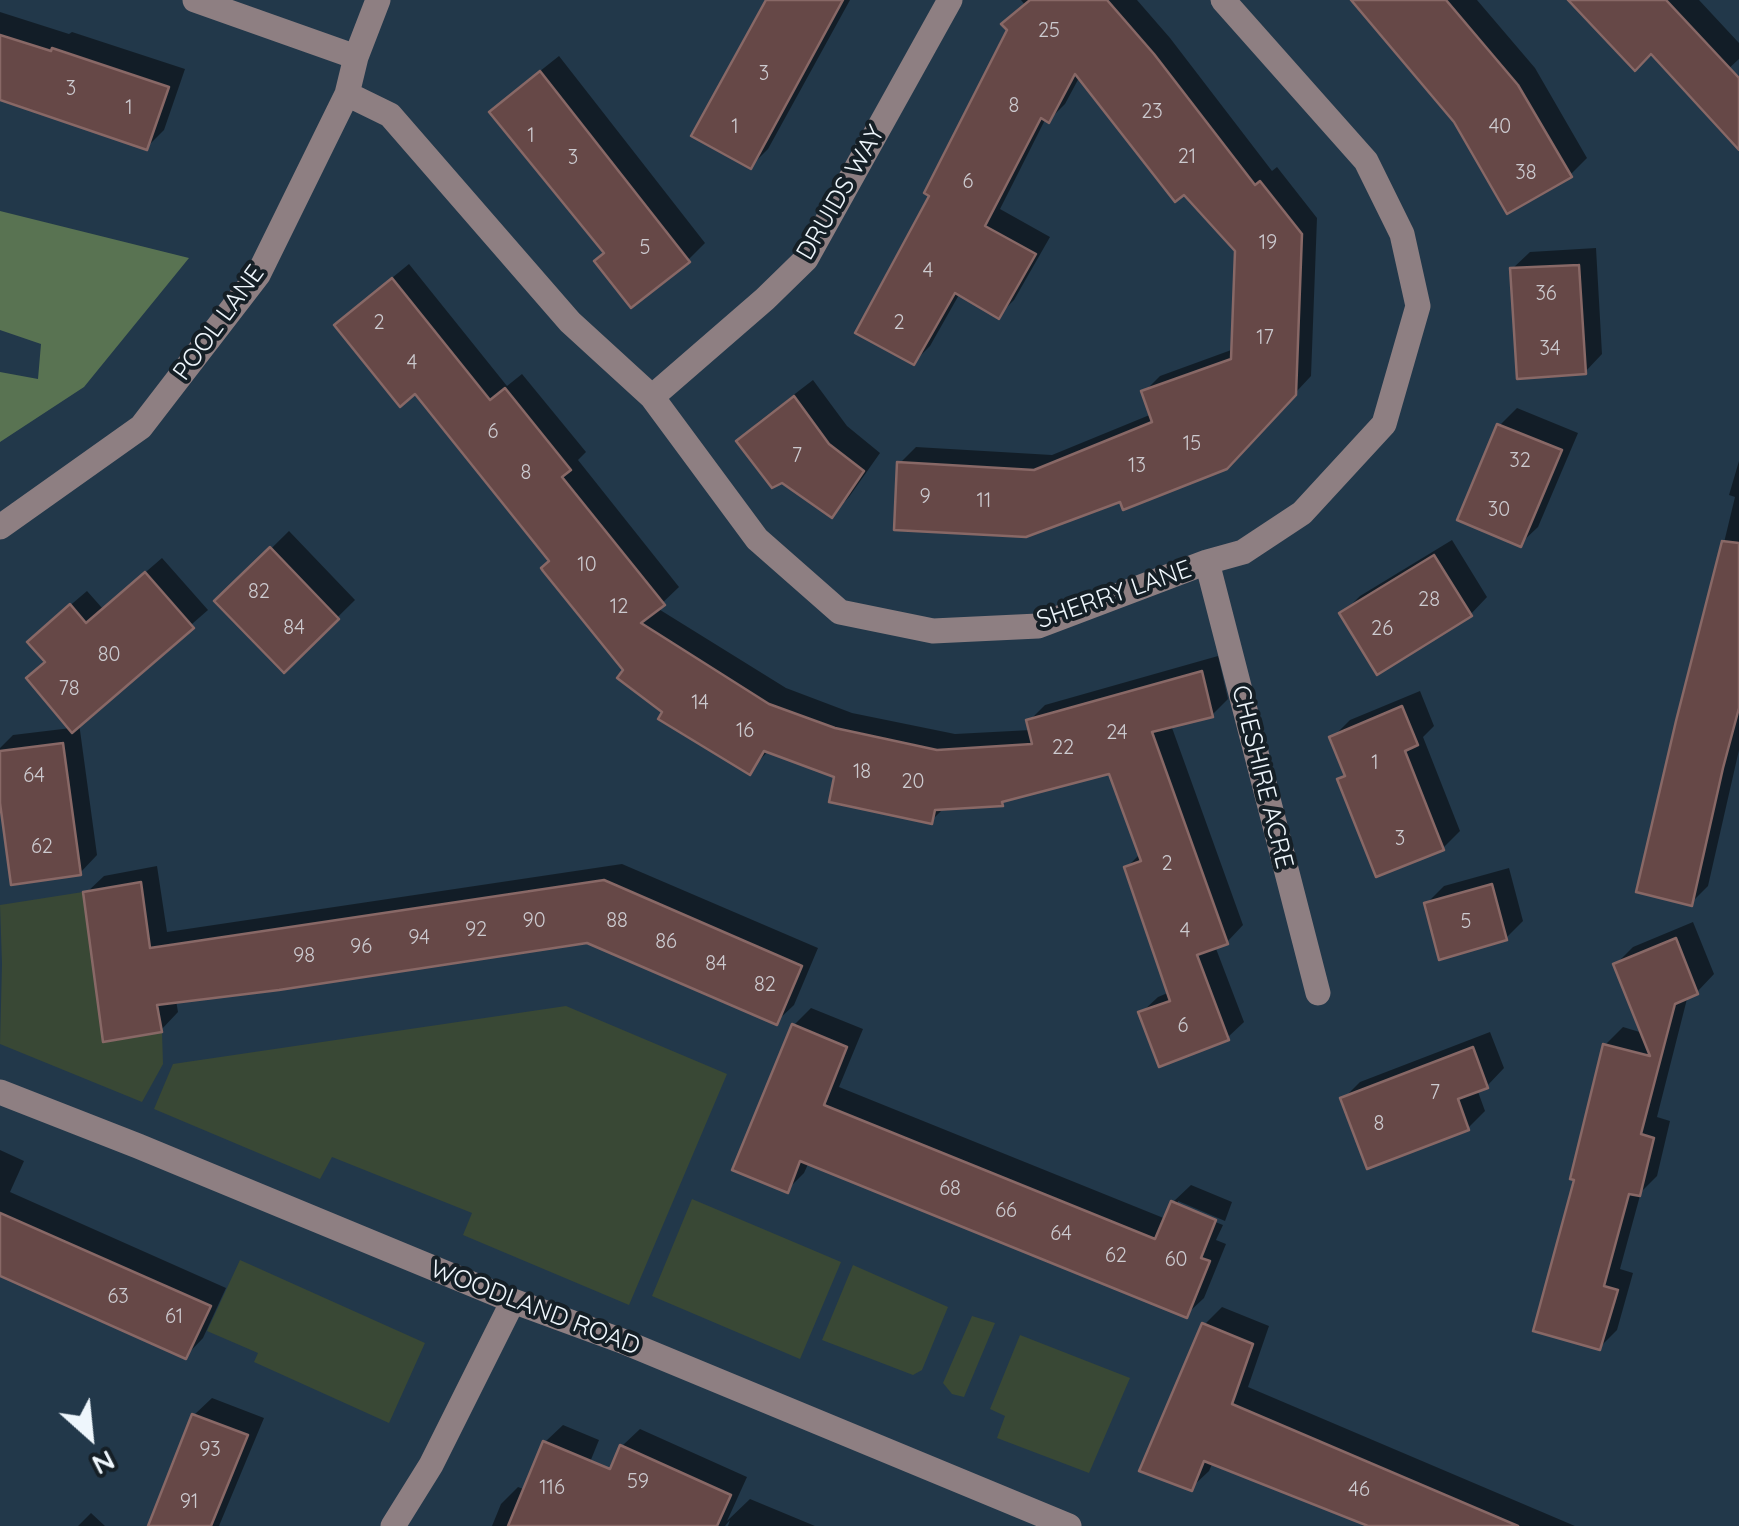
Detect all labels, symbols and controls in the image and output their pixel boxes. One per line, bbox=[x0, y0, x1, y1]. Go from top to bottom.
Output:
house number: 25 bbox=[1038, 19, 1060, 43]
house number: 3 bbox=[759, 62, 769, 86]
house number: 3 bbox=[66, 77, 76, 101]
house number: 8 bbox=[1009, 94, 1019, 118]
house number: 1 bbox=[125, 96, 133, 120]
house number: 23 bbox=[1141, 100, 1163, 124]
house number: 1 bbox=[731, 115, 739, 139]
house number: 40 bbox=[1489, 115, 1511, 139]
street label: DRUIDS WAY bbox=[790, 120, 892, 266]
house number: 1 bbox=[527, 124, 535, 148]
house number: 21 bbox=[1178, 145, 1196, 169]
house number: 3 bbox=[568, 146, 578, 170]
house number: 38 bbox=[1515, 161, 1537, 185]
house number: 6 bbox=[963, 170, 973, 194]
house number: 19 bbox=[1259, 231, 1277, 255]
house number: 5 bbox=[640, 236, 650, 260]
street label: POOL LANE bbox=[167, 259, 271, 387]
house number: 4 bbox=[923, 259, 933, 283]
house number: 36 bbox=[1535, 282, 1557, 306]
house number: 2 bbox=[373, 311, 385, 335]
house number: 2 bbox=[893, 311, 905, 335]
house number: 17 bbox=[1256, 326, 1274, 350]
house number: 34 bbox=[1539, 337, 1561, 361]
house number: 4 bbox=[407, 351, 417, 375]
house number: 6 bbox=[488, 420, 498, 444]
house number: 15 bbox=[1183, 432, 1201, 456]
house number: 7 bbox=[792, 444, 802, 468]
house number: 32 bbox=[1509, 449, 1531, 473]
house number: 13 bbox=[1128, 454, 1146, 478]
house number: 8 bbox=[521, 461, 531, 485]
house number: 9 bbox=[919, 485, 931, 509]
house number: 11 bbox=[977, 489, 991, 513]
house number: 30 bbox=[1488, 498, 1510, 522]
house number: 10 bbox=[577, 553, 597, 577]
street label: SHERRY LANE bbox=[1033, 554, 1195, 636]
house number: 82 bbox=[248, 580, 270, 604]
house number: 28 bbox=[1418, 588, 1440, 612]
house number: 12 bbox=[610, 595, 628, 619]
house number: 84 bbox=[283, 616, 305, 640]
house number: 26 bbox=[1371, 617, 1393, 641]
house number: 80 bbox=[98, 643, 120, 667]
house number: 78 bbox=[58, 677, 80, 701]
street label: CHESHIRE ACRE bbox=[1225, 682, 1299, 872]
house number: 14 bbox=[691, 691, 709, 715]
house number: 16 bbox=[736, 719, 754, 743]
house number: 24 bbox=[1106, 721, 1128, 745]
house number: 22 bbox=[1052, 736, 1074, 760]
house number: 1 bbox=[1371, 751, 1379, 775]
house number: 18 bbox=[853, 760, 871, 784]
house number: 64 bbox=[23, 764, 45, 788]
house number: 20 bbox=[902, 770, 924, 794]
house number: 3 bbox=[1395, 827, 1405, 851]
house number: 62 bbox=[31, 835, 53, 859]
house number: 2 bbox=[1161, 852, 1173, 876]
house number: 90 bbox=[522, 909, 546, 933]
house number: 88 bbox=[606, 909, 628, 933]
house number: 5 bbox=[1461, 910, 1471, 934]
house number: 92 bbox=[465, 918, 487, 942]
house number: 4 bbox=[1180, 919, 1190, 943]
house number: 94 bbox=[408, 926, 430, 950]
house number: 86 bbox=[655, 930, 677, 954]
house number: 96 bbox=[350, 935, 372, 959]
house number: 98 bbox=[293, 944, 315, 968]
house number: 84 bbox=[705, 952, 727, 976]
house number: 82 bbox=[754, 973, 776, 997]
house number: 6 bbox=[1178, 1014, 1188, 1038]
house number: 7 bbox=[1430, 1081, 1440, 1105]
house number: 8 bbox=[1374, 1112, 1384, 1136]
house number: 68 bbox=[939, 1177, 961, 1201]
house number: 66 bbox=[995, 1199, 1017, 1223]
house number: 64 bbox=[1050, 1222, 1072, 1246]
house number: 62 bbox=[1105, 1244, 1127, 1268]
house number: 60 bbox=[1165, 1248, 1187, 1272]
street label: WOODLAND ROAD bbox=[426, 1254, 644, 1362]
house number: 63 bbox=[107, 1285, 129, 1309]
house number: 61 bbox=[165, 1305, 183, 1329]
north arrow bbox=[40, 1386, 140, 1486]
house number: 93 bbox=[199, 1438, 221, 1462]
text: N bbox=[87, 1443, 121, 1483]
house number: 59 bbox=[627, 1470, 649, 1494]
house number: 116 bbox=[539, 1476, 565, 1500]
house number: 46 bbox=[1348, 1478, 1370, 1502]
house number: 91 bbox=[180, 1490, 198, 1514]

